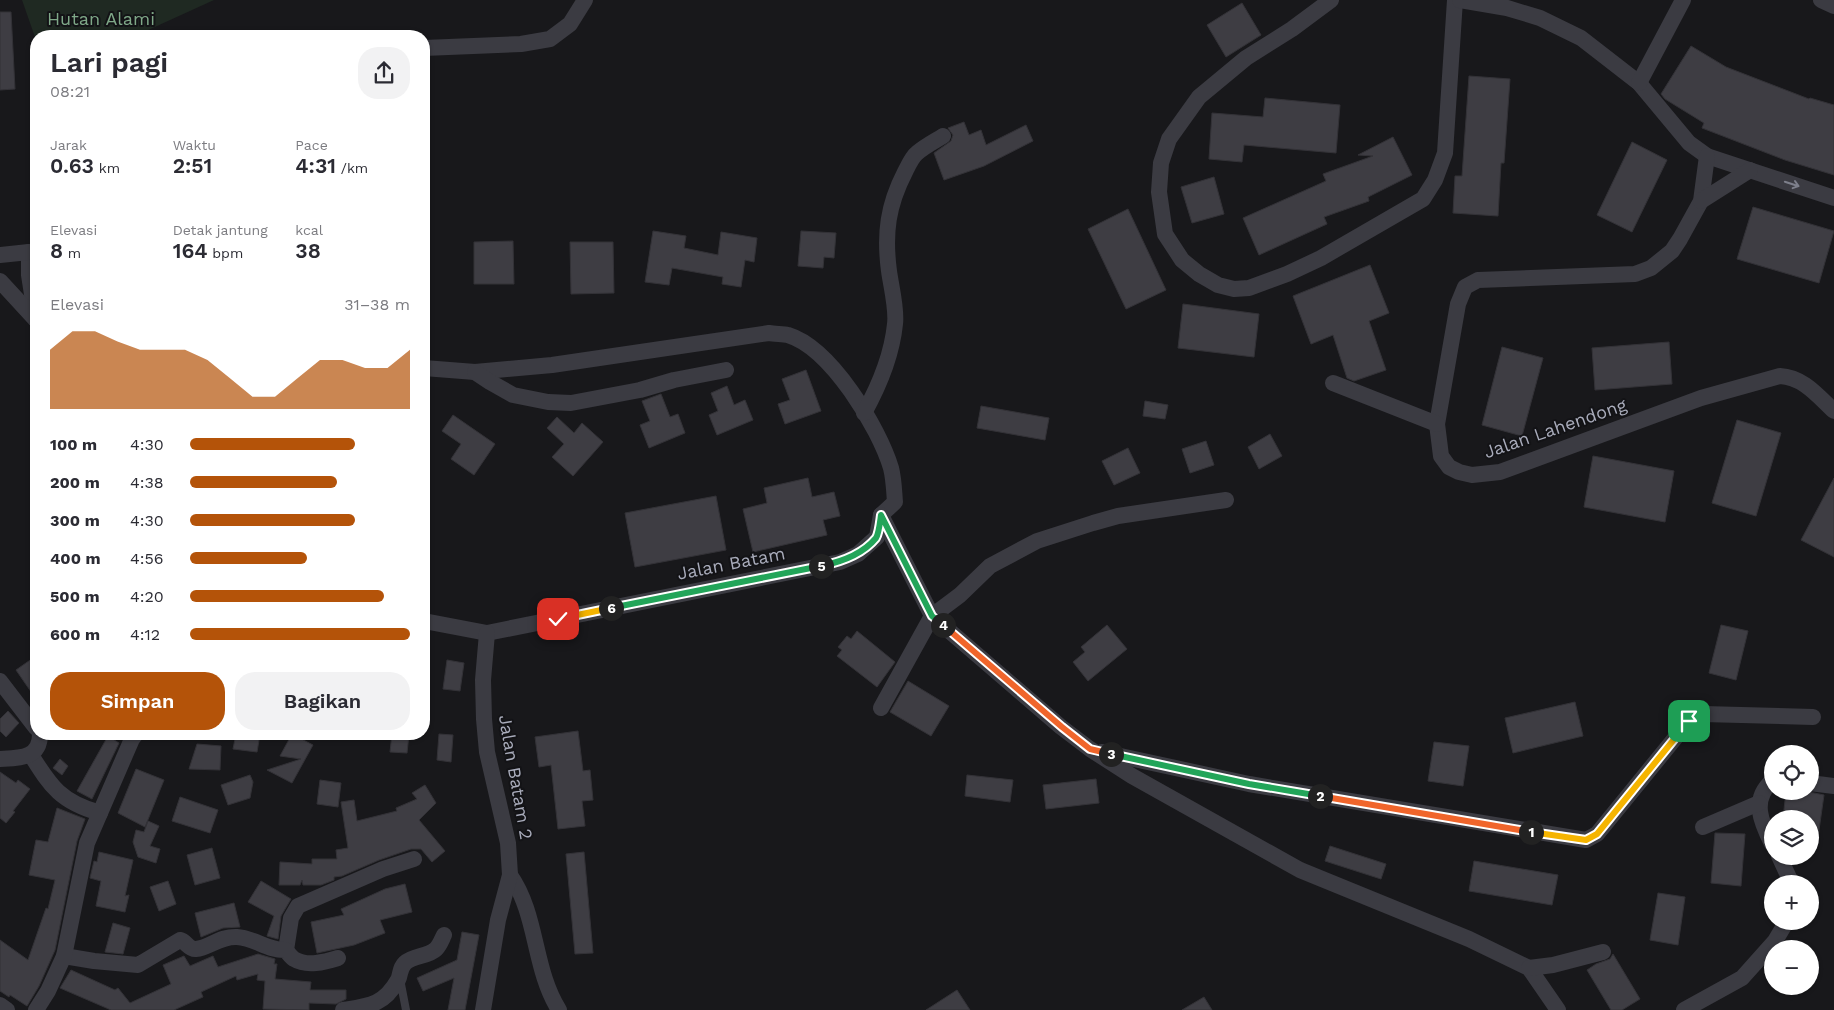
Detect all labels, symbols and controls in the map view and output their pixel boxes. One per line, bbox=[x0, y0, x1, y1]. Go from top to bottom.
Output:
park label: Hutan Alami bbox=[47, 8, 155, 29]
text: Lari pagi bbox=[50, 46, 168, 79]
button: share bbox=[358, 47, 410, 99]
text: 08:21 bbox=[50, 82, 90, 101]
text: Jarak bbox=[50, 137, 87, 153]
text: Waktu bbox=[173, 137, 216, 153]
text: Pace bbox=[295, 137, 328, 153]
text: 0.63 bbox=[50, 153, 94, 178]
text: 2:51 bbox=[173, 153, 212, 178]
text: 4:31 bbox=[295, 153, 336, 178]
text: km bbox=[94, 160, 120, 176]
text: /km bbox=[336, 160, 368, 176]
one-way arrow bbox=[1784, 180, 1799, 189]
text: Elevasi bbox=[50, 222, 97, 238]
text: Detak jantung bbox=[173, 222, 268, 238]
text: kcal bbox=[295, 222, 323, 238]
text: 8 bbox=[50, 238, 63, 263]
text: 164 bbox=[173, 238, 208, 263]
text: 38 bbox=[295, 238, 321, 263]
text: m bbox=[63, 245, 81, 261]
text: bpm bbox=[208, 245, 243, 261]
text: Elevasi bbox=[50, 295, 104, 314]
text: 31–38 m bbox=[344, 295, 410, 314]
street label: Jalan Lahendong bbox=[1481, 394, 1629, 462]
text: 100 m bbox=[50, 435, 97, 454]
text: 4:30 bbox=[130, 435, 164, 454]
text: 200 m bbox=[50, 473, 100, 492]
text: 4:38 bbox=[130, 473, 164, 492]
text: 300 m bbox=[50, 511, 100, 530]
text: 4:30 bbox=[130, 511, 164, 530]
street label: Jalan Batam bbox=[675, 542, 787, 584]
text: 400 m bbox=[50, 549, 101, 568]
text: 4:56 bbox=[130, 549, 164, 568]
pin: 5 bbox=[808, 554, 834, 578]
text: 5 bbox=[817, 558, 826, 574]
text: 500 m bbox=[50, 587, 100, 606]
text: 4:20 bbox=[130, 587, 164, 606]
pin: 6 bbox=[598, 596, 624, 620]
pin bbox=[537, 598, 579, 640]
text: 6 bbox=[607, 600, 616, 616]
icon: check bbox=[544, 605, 572, 633]
pin: 4 bbox=[930, 612, 956, 638]
text: 4 bbox=[939, 617, 948, 633]
text: 600 m bbox=[50, 625, 100, 644]
text: 4:12 bbox=[130, 625, 160, 644]
button: Simpan bbox=[50, 672, 225, 730]
button: Bagikan bbox=[235, 672, 410, 730]
pin bbox=[1668, 700, 1710, 742]
icon: arrive bbox=[1675, 707, 1703, 735]
street label: Jalan Batam 2 bbox=[495, 713, 537, 841]
pin: 3 bbox=[1098, 742, 1124, 766]
map controls bbox=[1764, 745, 1819, 995]
button: locate bbox=[1764, 745, 1819, 800]
text: 3 bbox=[1107, 746, 1116, 762]
pin: 2 bbox=[1308, 784, 1332, 808]
text: 2 bbox=[1316, 788, 1325, 804]
button: layers bbox=[1764, 810, 1819, 865]
pin: 1 bbox=[1518, 820, 1544, 844]
text: 1 bbox=[1528, 824, 1535, 840]
button: + bbox=[1764, 875, 1819, 930]
button: − bbox=[1764, 940, 1819, 995]

